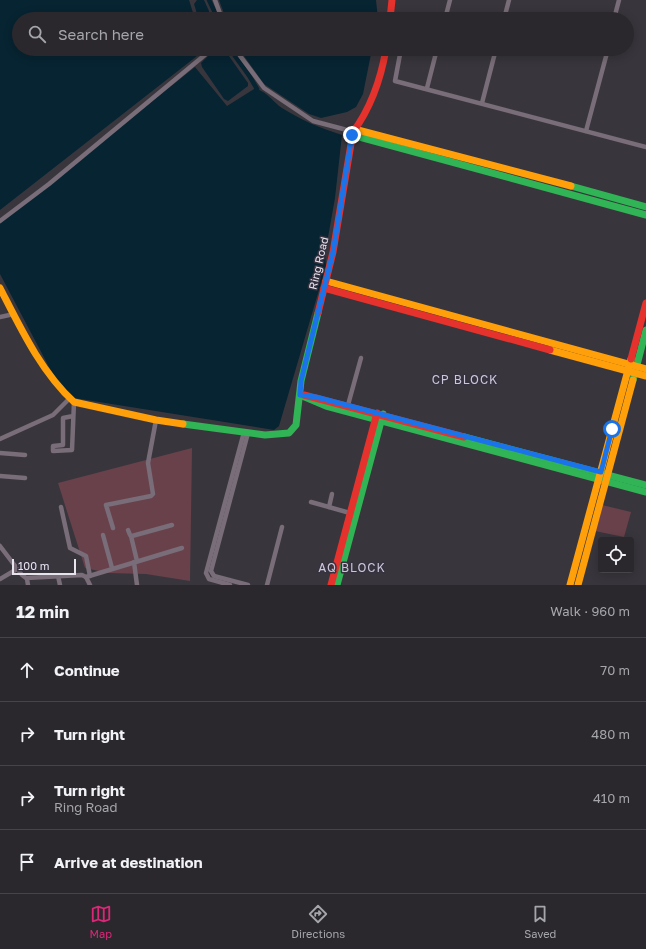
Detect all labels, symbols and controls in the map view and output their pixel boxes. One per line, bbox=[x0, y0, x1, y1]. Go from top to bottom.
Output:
search box bbox=[12, 12, 634, 56]
icon: search bbox=[26, 23, 48, 45]
text: Search here bbox=[58, 25, 144, 43]
route end bbox=[343, 126, 361, 144]
street label: Ring Road bbox=[306, 235, 330, 291]
district label: CP BLOCK bbox=[432, 372, 498, 387]
route start bbox=[603, 420, 621, 438]
map controls bbox=[598, 537, 634, 573]
button: locate bbox=[598, 537, 634, 573]
scale bar bbox=[12, 557, 76, 576]
text: 100 m bbox=[18, 559, 49, 572]
district label: AQ BLOCK bbox=[318, 560, 386, 575]
text: 12 min bbox=[16, 601, 69, 622]
text: Walk · 960 m bbox=[550, 603, 630, 619]
icon: ahead bbox=[16, 659, 38, 681]
text: Continue bbox=[54, 661, 120, 679]
text: 70 m bbox=[600, 662, 630, 678]
icon: right bbox=[16, 723, 38, 745]
text: Turn right bbox=[54, 725, 125, 743]
text: 480 m bbox=[591, 726, 630, 742]
text: Turn right bbox=[54, 781, 125, 799]
icon: right bbox=[16, 787, 38, 809]
text: 410 m bbox=[593, 790, 630, 806]
text: Ring Road bbox=[54, 799, 117, 815]
icon: arrive bbox=[16, 851, 38, 873]
text: Arrive at destination bbox=[54, 853, 203, 871]
tab: Map bbox=[90, 903, 112, 940]
tab: Directions bbox=[291, 903, 345, 940]
tab: Saved bbox=[524, 903, 556, 940]

